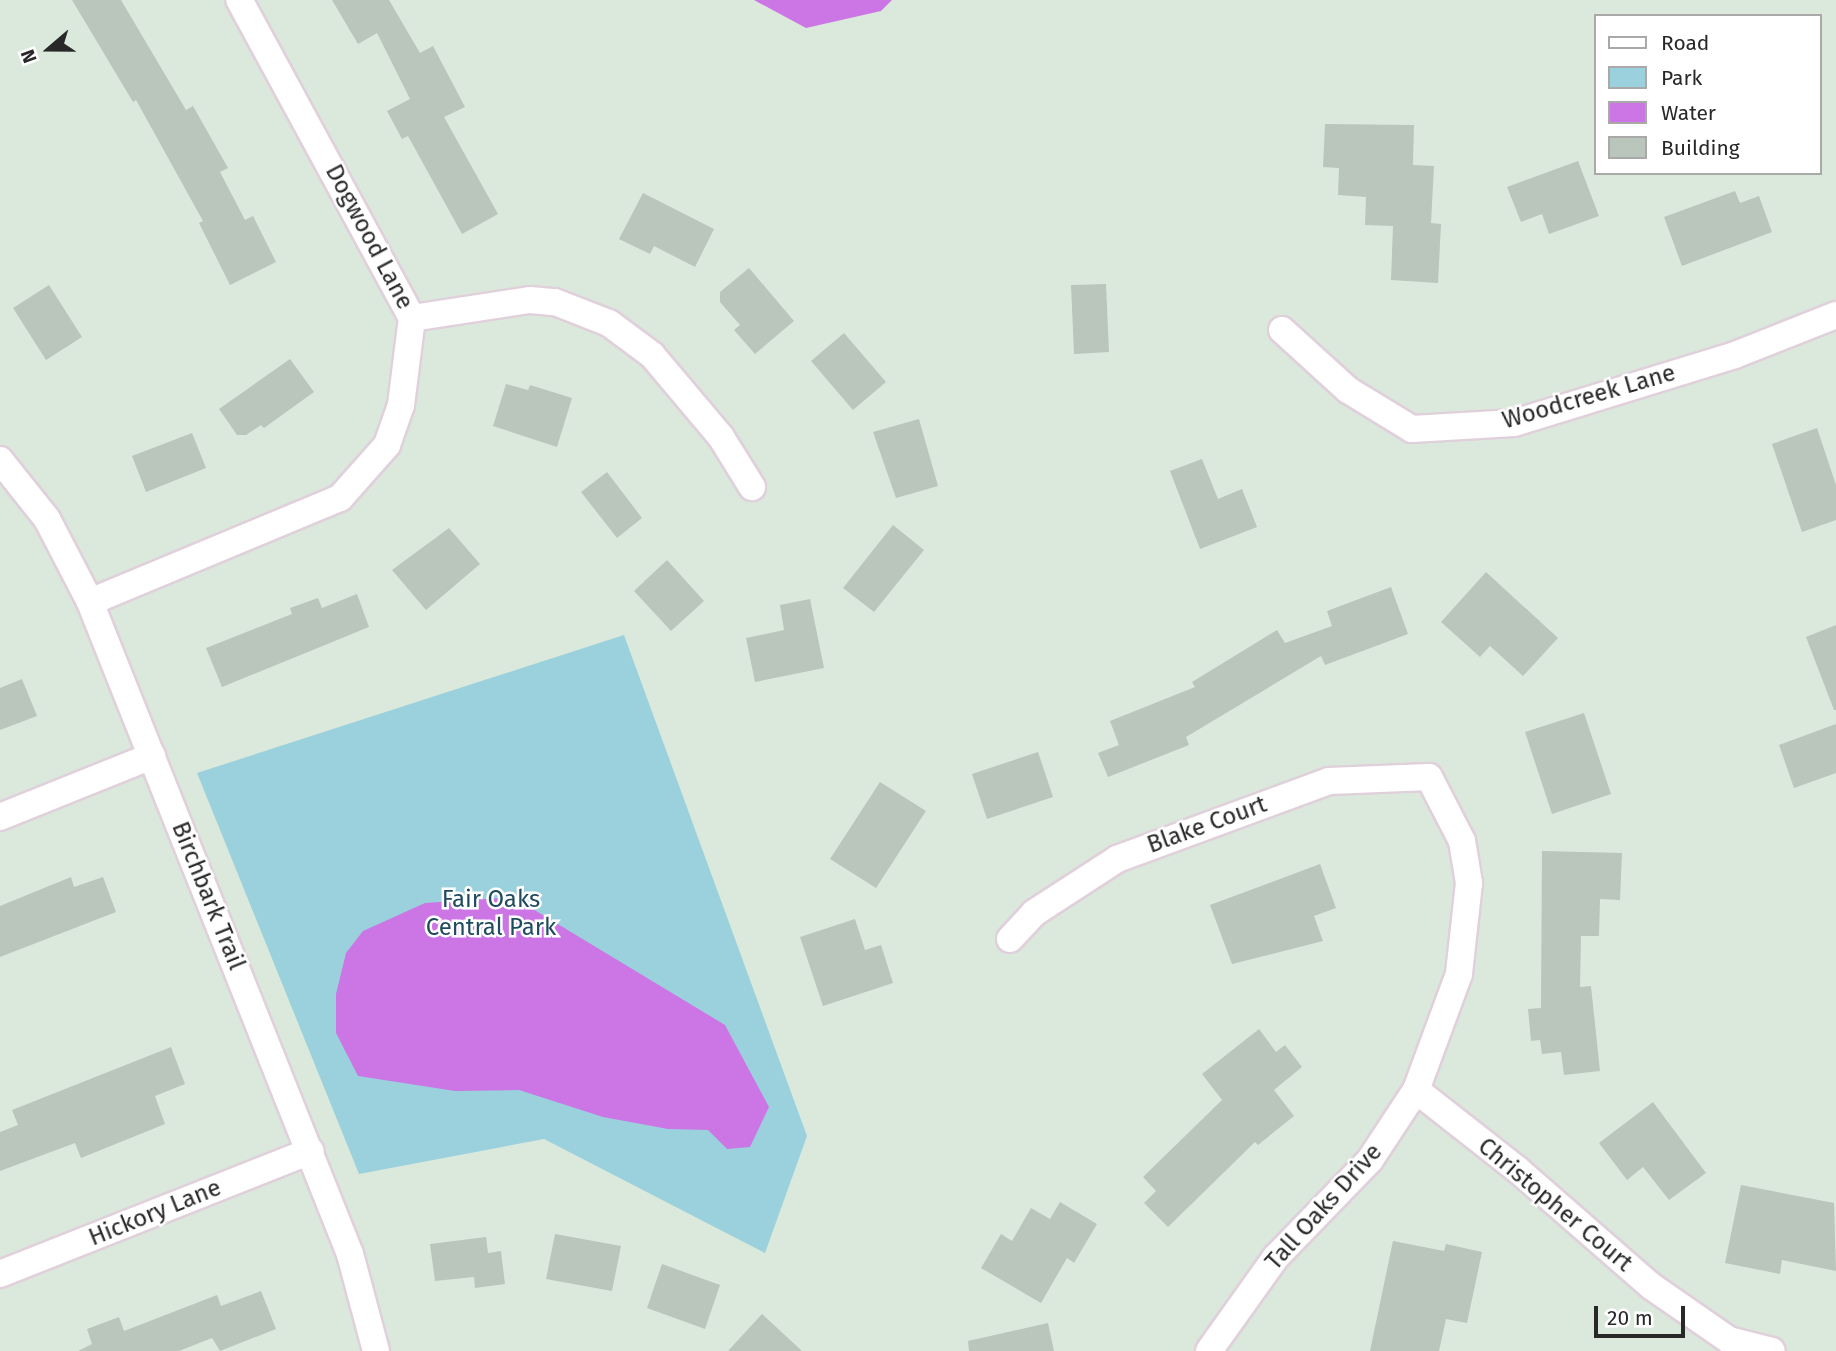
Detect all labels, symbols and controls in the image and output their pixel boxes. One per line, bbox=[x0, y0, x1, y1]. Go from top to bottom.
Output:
north arrow bbox=[14, 14, 84, 84]
legend bbox=[1594, 14, 1822, 175]
text: Road bbox=[1661, 30, 1709, 56]
text: N bbox=[16, 47, 42, 66]
text: Park bbox=[1661, 65, 1702, 91]
text: Water bbox=[1661, 100, 1716, 126]
text: Building bbox=[1661, 135, 1740, 161]
street label: Dogwood Lane bbox=[319, 160, 419, 314]
street label: Woodcreek Lane bbox=[1499, 359, 1679, 435]
street label: Blake Court bbox=[1143, 790, 1271, 860]
street label: Birchbark Trail bbox=[165, 818, 251, 974]
park label: Fair Oaks Central Park bbox=[426, 886, 556, 942]
street label: Christopher Court bbox=[1472, 1132, 1638, 1278]
street label: Tall Oaks Drive bbox=[1260, 1138, 1388, 1276]
street label: Hickory Lane bbox=[85, 1173, 225, 1253]
scale bar bbox=[1598, 1292, 1689, 1336]
text: 20 m bbox=[1607, 1305, 1653, 1331]

